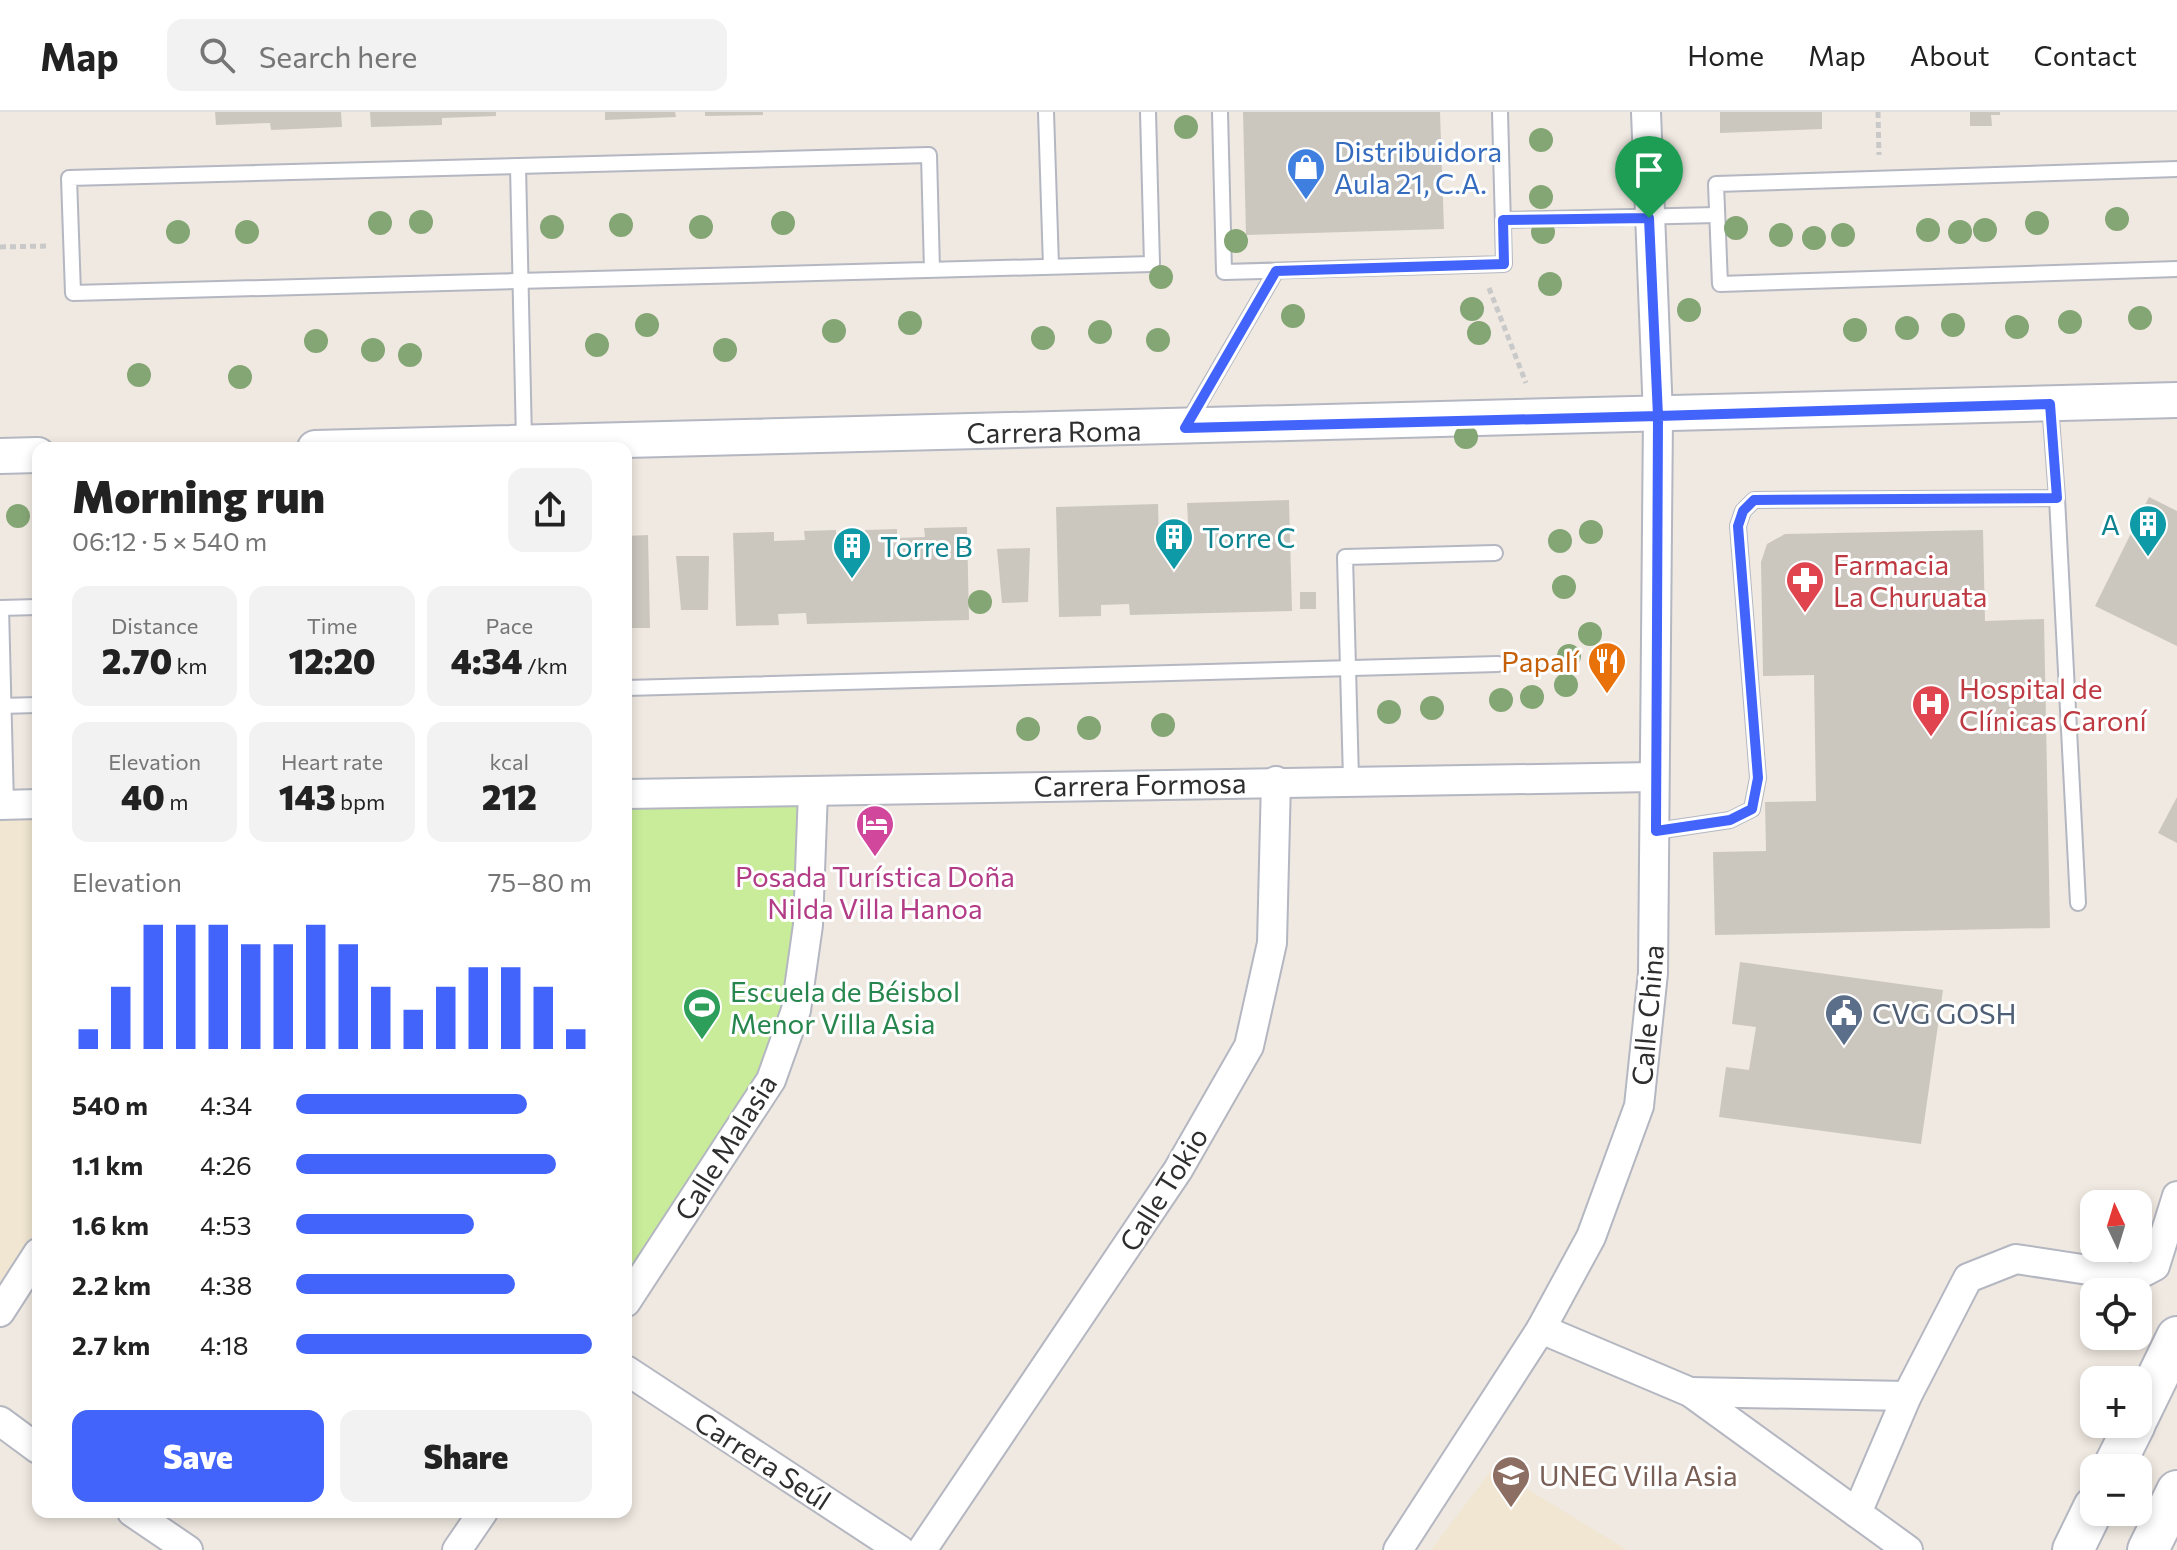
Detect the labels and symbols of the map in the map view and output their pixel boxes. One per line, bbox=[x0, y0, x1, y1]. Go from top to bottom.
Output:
place label: Distribuidora Aula 21, C.A. bbox=[1334, 134, 1502, 200]
pin bbox=[1615, 136, 1683, 218]
shop icon: Distribuidora Aula 21, C.A. bbox=[1285, 146, 1327, 201]
street label: Carrera Roma bbox=[966, 412, 1142, 450]
building icon: A bbox=[2127, 503, 2169, 558]
place label: A bbox=[2101, 507, 2120, 541]
building icon: Torre C bbox=[1153, 516, 1195, 571]
place label: Torre C bbox=[1202, 520, 1296, 554]
building icon: Torre B bbox=[831, 525, 873, 580]
place label: Torre B bbox=[880, 529, 973, 563]
place label: Farmacia La Churuata bbox=[1833, 547, 1988, 613]
pharmacy icon: Farmacia La Churuata bbox=[1784, 559, 1826, 614]
restaurant icon: Papalí bbox=[1586, 640, 1628, 695]
place label: Papalí bbox=[1501, 644, 1580, 678]
place label: Hospital de Clínicas Caroní bbox=[1959, 671, 2148, 737]
hospital icon: Hospital de Clínicas Caroní bbox=[1910, 683, 1952, 738]
street label: Carrera Formosa bbox=[1033, 765, 1247, 803]
hotel icon: Posada Turística Doña Nilda Villa Hanoa bbox=[854, 803, 896, 858]
place label: Posada Turística Doña Nilda Villa Hanoa bbox=[735, 859, 1015, 925]
street label: Calle China bbox=[1624, 943, 1670, 1087]
place label: Escuela de Béisbol Menor Villa Asia bbox=[730, 974, 960, 1040]
sports icon: Escuela de Béisbol Menor Villa Asia bbox=[681, 986, 723, 1041]
public building icon: CVG GOSH bbox=[1823, 992, 1865, 1047]
place label: CVG GOSH bbox=[1872, 996, 2017, 1030]
street label: Calle Malasia bbox=[667, 1068, 783, 1226]
street label: Calle Tokio bbox=[1112, 1121, 1214, 1257]
north arrow bbox=[2080, 1190, 2152, 1262]
street label: Carrera Seúl bbox=[689, 1403, 837, 1517]
school or university icon: UNEG Villa Asia bbox=[1490, 1454, 1532, 1509]
place label: UNEG Villa Asia bbox=[1539, 1458, 1738, 1492]

